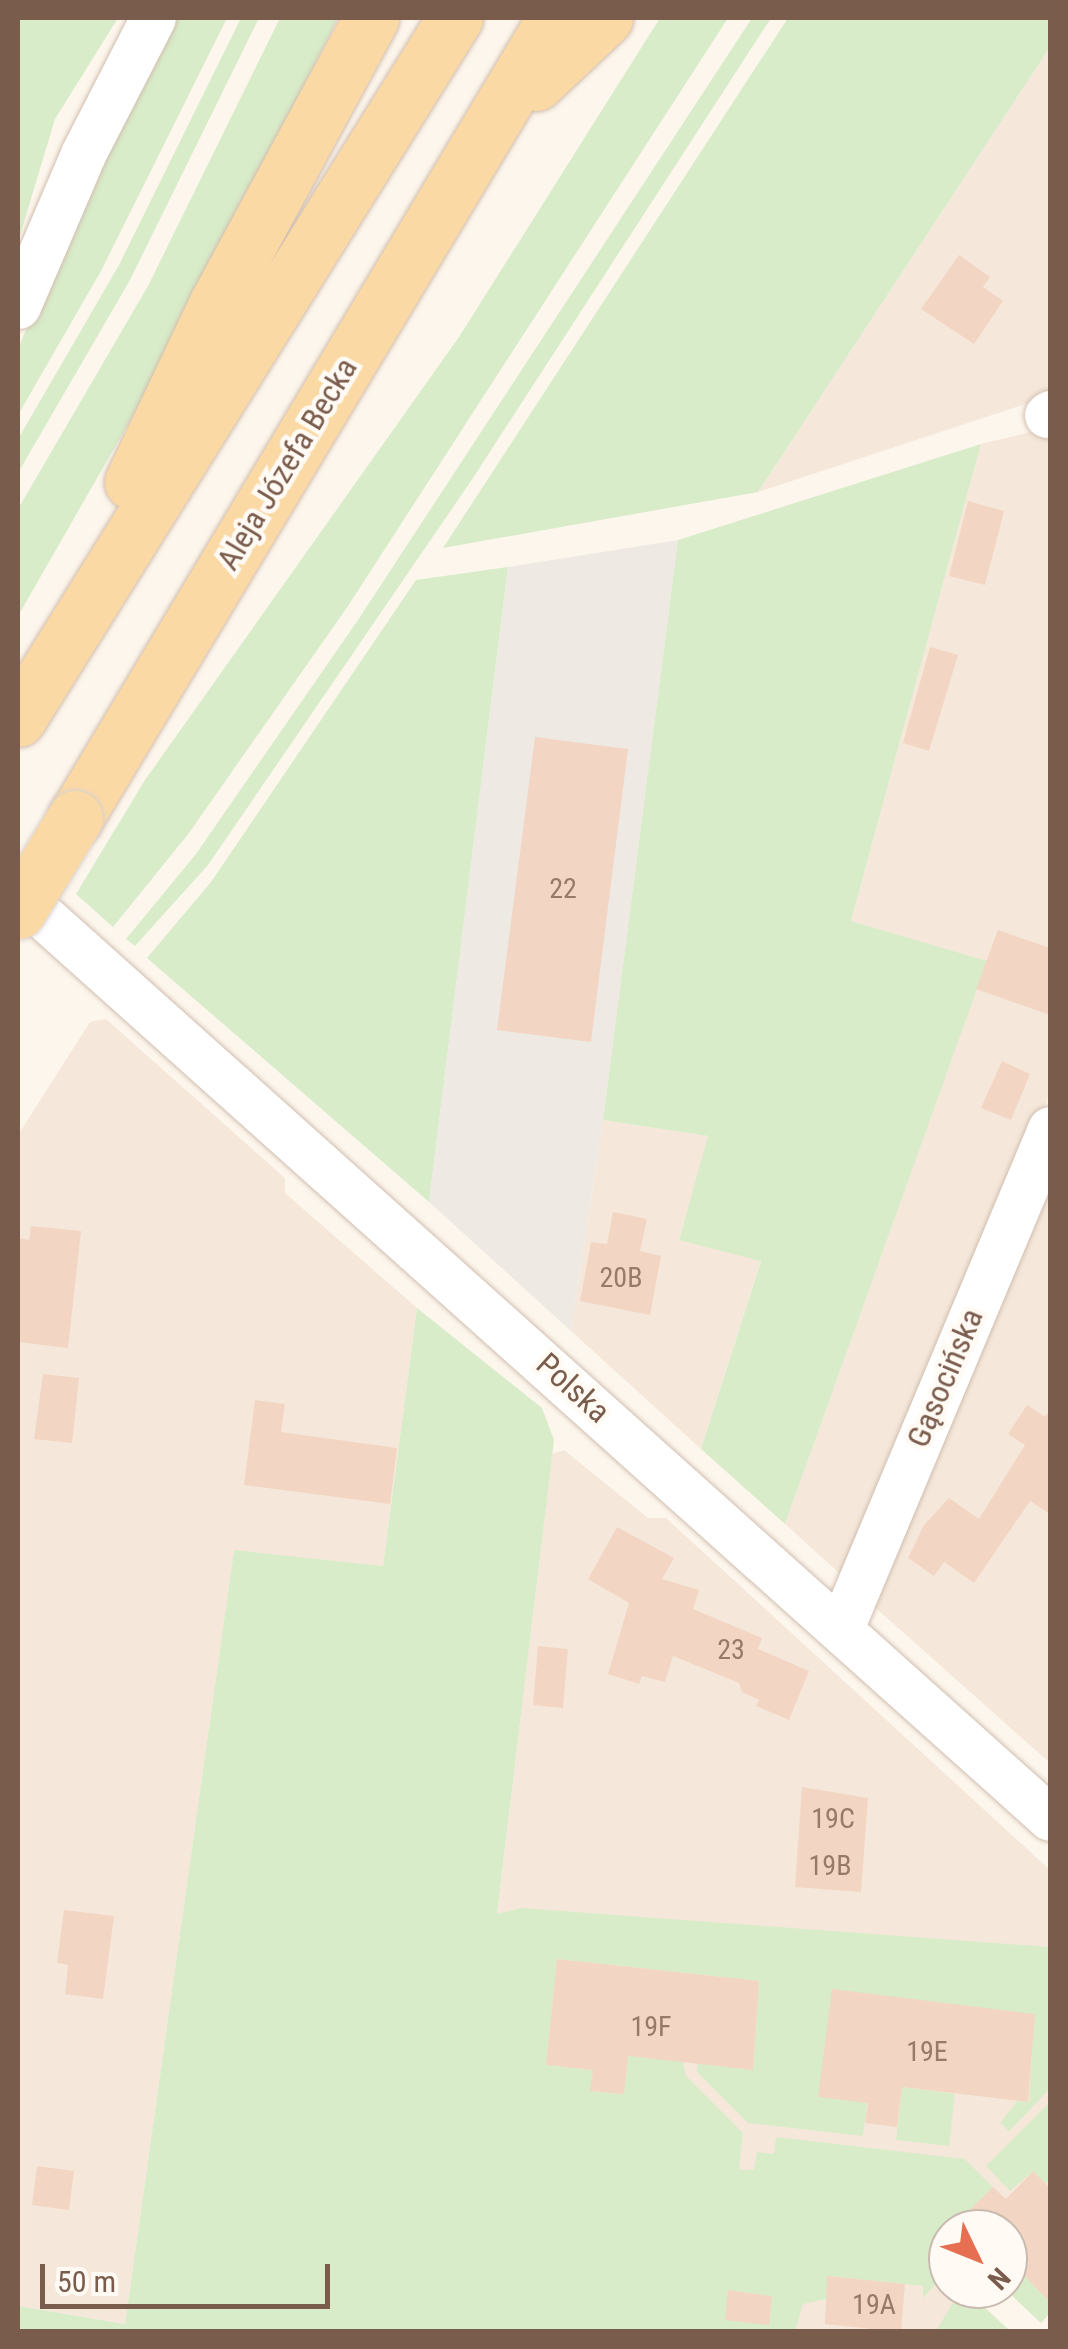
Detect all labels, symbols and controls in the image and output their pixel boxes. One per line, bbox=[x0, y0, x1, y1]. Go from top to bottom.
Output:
street label: Aleja Józefa Becka bbox=[209, 351, 365, 577]
house number: 22 bbox=[549, 872, 577, 906]
house number: 20B bbox=[600, 1261, 642, 1295]
street label: Gąsocińska bbox=[899, 1303, 991, 1453]
street label: Polska bbox=[528, 1345, 618, 1431]
house number: 23 bbox=[717, 1633, 745, 1667]
house number: 19C bbox=[811, 1802, 855, 1836]
house number: 19B bbox=[809, 1849, 851, 1883]
house number: 19F bbox=[630, 2010, 672, 2044]
house number: 19E bbox=[906, 2035, 948, 2069]
north arrow bbox=[928, 2209, 1028, 2309]
scale bar bbox=[45, 2244, 335, 2306]
text: N bbox=[981, 2261, 1017, 2296]
text: 50 m bbox=[57, 2264, 116, 2299]
house number: 19A bbox=[852, 2288, 896, 2322]

